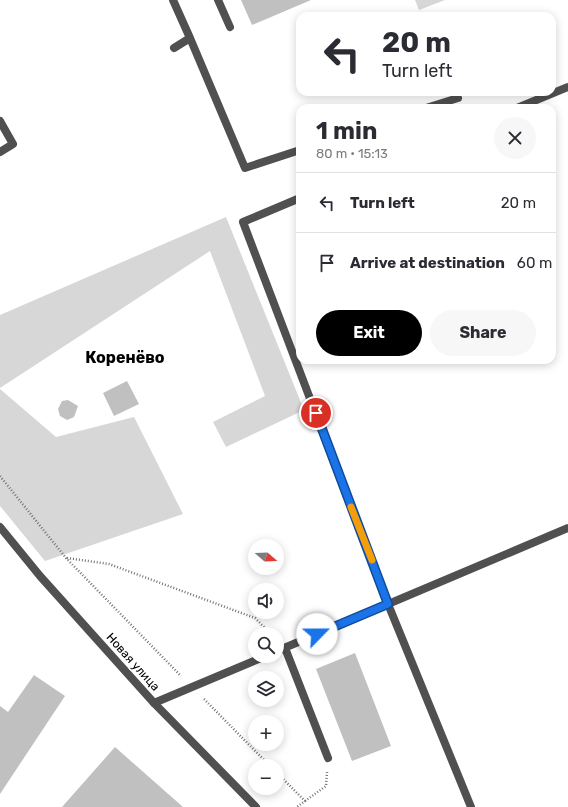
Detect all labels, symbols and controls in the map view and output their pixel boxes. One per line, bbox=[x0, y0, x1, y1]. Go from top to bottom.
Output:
text: 20 m bbox=[382, 26, 451, 59]
icon: left bbox=[316, 28, 368, 80]
text: Turn left bbox=[382, 60, 452, 82]
text: 1 min bbox=[316, 117, 377, 145]
button: close bbox=[494, 117, 536, 159]
text: 80 m · 15:13 bbox=[316, 146, 388, 161]
icon: left bbox=[316, 192, 338, 214]
text: Turn left bbox=[350, 194, 415, 212]
text: 20 m bbox=[501, 194, 536, 212]
icon: arrive bbox=[316, 252, 338, 274]
text: Arrive at destination bbox=[350, 254, 505, 272]
text: 60 m bbox=[517, 254, 552, 272]
button: Exit bbox=[316, 310, 422, 356]
button: Share bbox=[430, 310, 536, 356]
district label: Коренёво bbox=[85, 348, 165, 367]
pin bbox=[299, 396, 333, 430]
icon: arrive bbox=[305, 402, 327, 424]
north arrow bbox=[248, 539, 284, 575]
map controls bbox=[248, 539, 284, 795]
button: sound bbox=[248, 583, 284, 619]
position arrow bbox=[296, 613, 338, 655]
button: search bbox=[248, 627, 284, 663]
street label: Новая улица bbox=[103, 630, 163, 694]
button: layers bbox=[248, 671, 284, 707]
button: + bbox=[248, 715, 284, 751]
button: − bbox=[248, 759, 284, 795]

